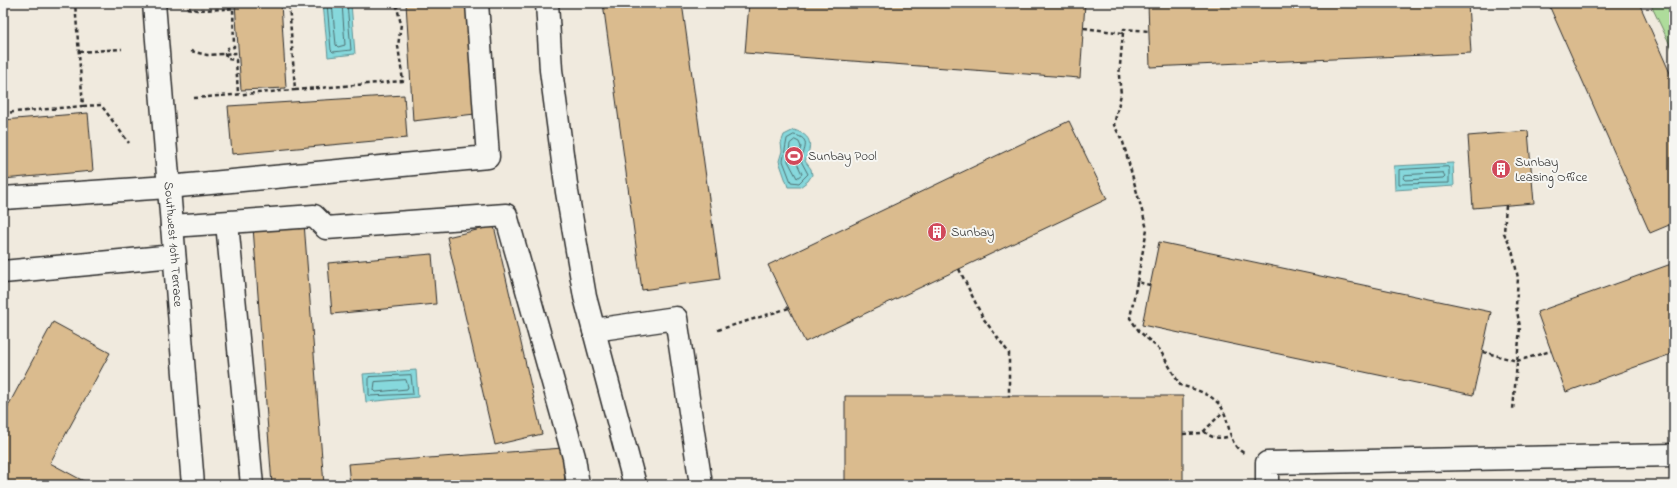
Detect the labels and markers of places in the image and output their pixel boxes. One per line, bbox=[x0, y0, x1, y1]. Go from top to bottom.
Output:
sports icon: Sunbay Pool bbox=[783, 145, 805, 167]
place label: Sunbay Pool bbox=[808, 147, 877, 167]
place label: Sunbay Leasing Office bbox=[1515, 153, 1587, 188]
building icon: Sunbay Leasing Office bbox=[1490, 158, 1512, 180]
building icon: Sunbay bbox=[926, 221, 948, 243]
place label: Sunbay bbox=[951, 223, 994, 243]

